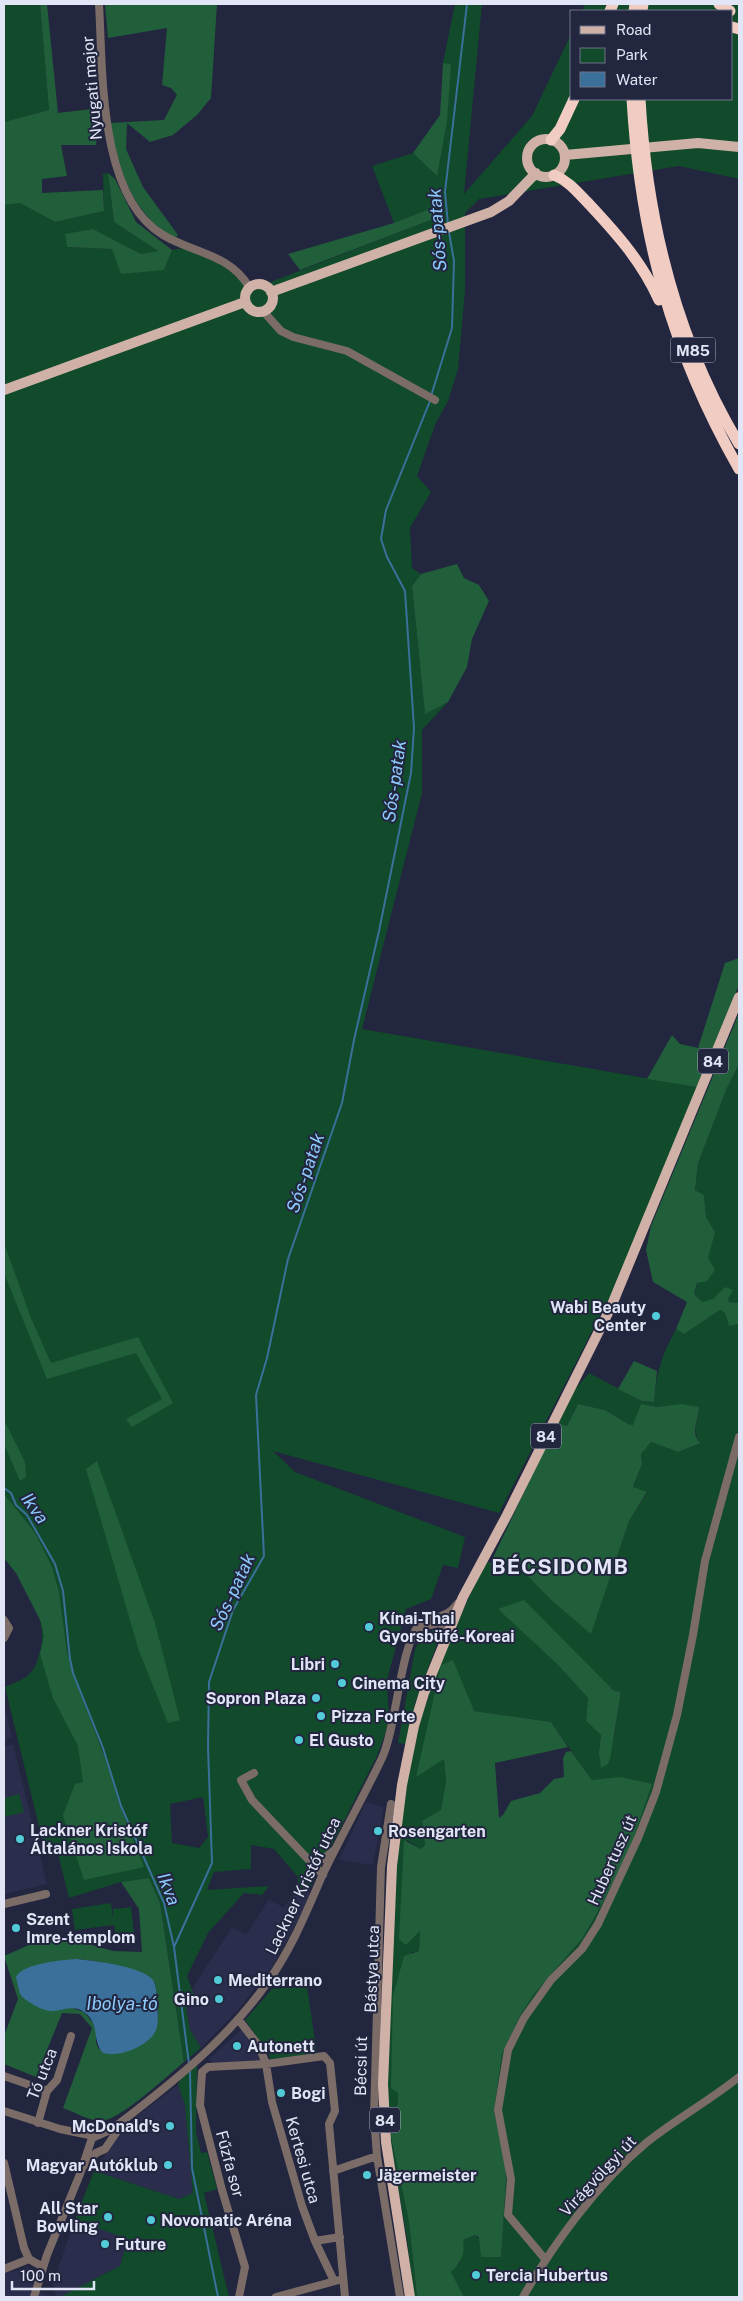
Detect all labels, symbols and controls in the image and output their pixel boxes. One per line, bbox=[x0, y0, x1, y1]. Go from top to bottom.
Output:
legend bbox=[570, 10, 733, 100]
text: Road bbox=[616, 21, 652, 38]
street label: Nyugati major bbox=[78, 35, 106, 141]
text: Park bbox=[616, 46, 648, 63]
text: Water bbox=[616, 71, 658, 88]
water label: Sós-patak bbox=[424, 188, 450, 272]
road number: M85 bbox=[670, 338, 716, 362]
water label: Sós-patak bbox=[378, 738, 410, 824]
road number: 84 bbox=[698, 1048, 728, 1074]
water label: Sós-patak bbox=[282, 1130, 329, 1216]
place label: Wabi Beauty Center bbox=[550, 1298, 646, 1335]
marker: Wabi Beauty Center bbox=[650, 1310, 662, 1322]
road number: 84 bbox=[531, 1424, 561, 1448]
water label: Ikva bbox=[17, 1488, 53, 1528]
water label: Sós-patak bbox=[205, 1550, 259, 1634]
district label: BÉCSIDOMB bbox=[491, 1554, 629, 1579]
place label: Kínai-Thai Gyorsbüfé-Koreai bbox=[379, 1609, 515, 1646]
marker: Kínai-Thai Gyorsbüfé-Koreai bbox=[363, 1621, 375, 1633]
place label: Libri bbox=[291, 1655, 325, 1674]
marker: Libri bbox=[329, 1658, 341, 1670]
place label: Cinema City bbox=[352, 1674, 445, 1693]
marker: Cinema City bbox=[336, 1677, 348, 1689]
place label: Sopron Plaza bbox=[205, 1689, 306, 1708]
marker: Sopron Plaza bbox=[310, 1692, 322, 1704]
place label: Pizza Forte bbox=[331, 1707, 416, 1726]
marker: Pizza Forte bbox=[315, 1710, 327, 1722]
place label: El Gusto bbox=[309, 1731, 374, 1750]
marker: El Gusto bbox=[293, 1734, 305, 1746]
street label: Hubertusz út bbox=[584, 1812, 640, 1908]
street label: Lackner Kristóf utca bbox=[261, 1814, 345, 1958]
place label: Lackner Kristóf Általános Iskola bbox=[30, 1821, 153, 1858]
place label: Rosengarten bbox=[388, 1822, 486, 1841]
marker: Rosengarten bbox=[372, 1825, 384, 1837]
marker: Lackner Kristóf Általános Iskola bbox=[14, 1833, 26, 1845]
water label: Ikva bbox=[153, 1870, 185, 1908]
place label: Szent Imre-templom bbox=[26, 1910, 135, 1947]
marker: Szent Imre-templom bbox=[10, 1922, 22, 1934]
street label: Bástya utca bbox=[361, 1925, 383, 2013]
place label: Mediterrano bbox=[228, 1971, 322, 1990]
marker: Mediterrano bbox=[212, 1974, 224, 1986]
place label: Gino bbox=[174, 1990, 209, 2009]
water label: Ibolya-tó bbox=[86, 1993, 158, 2014]
marker: Gino bbox=[213, 1993, 225, 2005]
street label: Bécsi út bbox=[351, 2036, 371, 2096]
place label: Autonett bbox=[247, 2037, 315, 2056]
marker: Autonett bbox=[231, 2040, 243, 2052]
street label: Tó utca bbox=[23, 2045, 61, 2103]
place label: Bogi bbox=[291, 2084, 326, 2103]
marker: Bogi bbox=[275, 2087, 287, 2099]
road number: 84 bbox=[370, 2108, 400, 2132]
street label: Kertesi utca bbox=[282, 2114, 324, 2206]
place label: McDonald's bbox=[72, 2117, 160, 2136]
marker: McDonald's bbox=[164, 2120, 176, 2132]
street label: Fűzfa sor bbox=[212, 2128, 248, 2200]
street label: Virágvölgyi út bbox=[556, 2132, 640, 2220]
place label: Magyar Autóklub bbox=[26, 2156, 158, 2175]
marker: Magyar Autóklub bbox=[162, 2159, 174, 2171]
place label: Jägermeister bbox=[377, 2166, 477, 2185]
marker: Jägermeister bbox=[361, 2169, 373, 2181]
place label: All Star Bowling bbox=[36, 2199, 98, 2236]
marker: All Star Bowling bbox=[102, 2211, 114, 2223]
place label: Novomatic Aréna bbox=[161, 2211, 292, 2230]
marker: Novomatic Aréna bbox=[145, 2214, 157, 2226]
place label: Future bbox=[115, 2235, 166, 2254]
marker: Future bbox=[99, 2238, 111, 2250]
scale bar bbox=[12, 2258, 95, 2290]
place label: Tercia Hubertus bbox=[486, 2266, 608, 2285]
text: 100 m bbox=[20, 2267, 61, 2284]
marker: Tercia Hubertus bbox=[470, 2269, 482, 2281]

